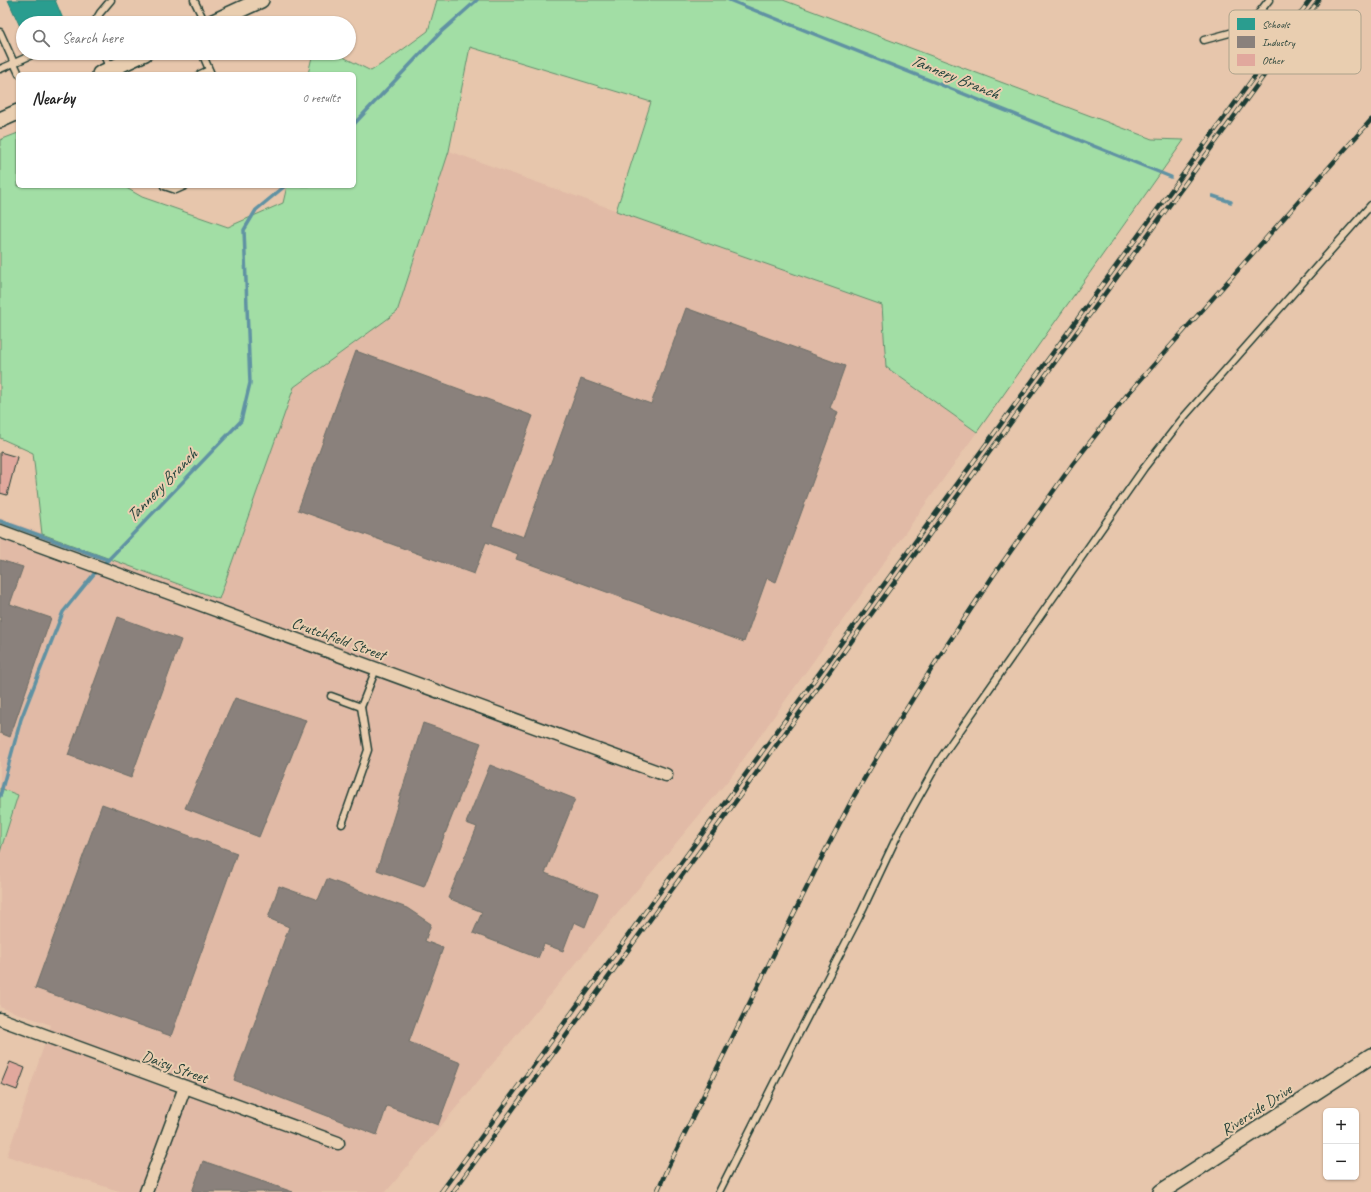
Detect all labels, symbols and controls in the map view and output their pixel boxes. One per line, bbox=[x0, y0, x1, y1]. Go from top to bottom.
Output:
legend bbox=[1229, 10, 1361, 74]
search box bbox=[16, 16, 356, 60]
text: Schools bbox=[1262, 17, 1291, 31]
icon: search bbox=[30, 27, 52, 49]
text: Search here bbox=[62, 29, 123, 48]
text: Industry bbox=[1262, 35, 1296, 49]
water label: Tannery Branch bbox=[907, 49, 1003, 104]
text: Other bbox=[1262, 53, 1285, 67]
text: Nearby bbox=[32, 88, 75, 109]
text: 0 results bbox=[302, 90, 340, 106]
water label: Tannery Branch bbox=[121, 443, 202, 526]
street label: Crutchfield Street bbox=[289, 613, 391, 666]
street label: Daisy Street bbox=[139, 1046, 212, 1089]
street label: Riverside Drive bbox=[1217, 1079, 1297, 1140]
map controls bbox=[1323, 1108, 1359, 1180]
button: + bbox=[1323, 1108, 1359, 1144]
button: − bbox=[1323, 1144, 1359, 1180]

